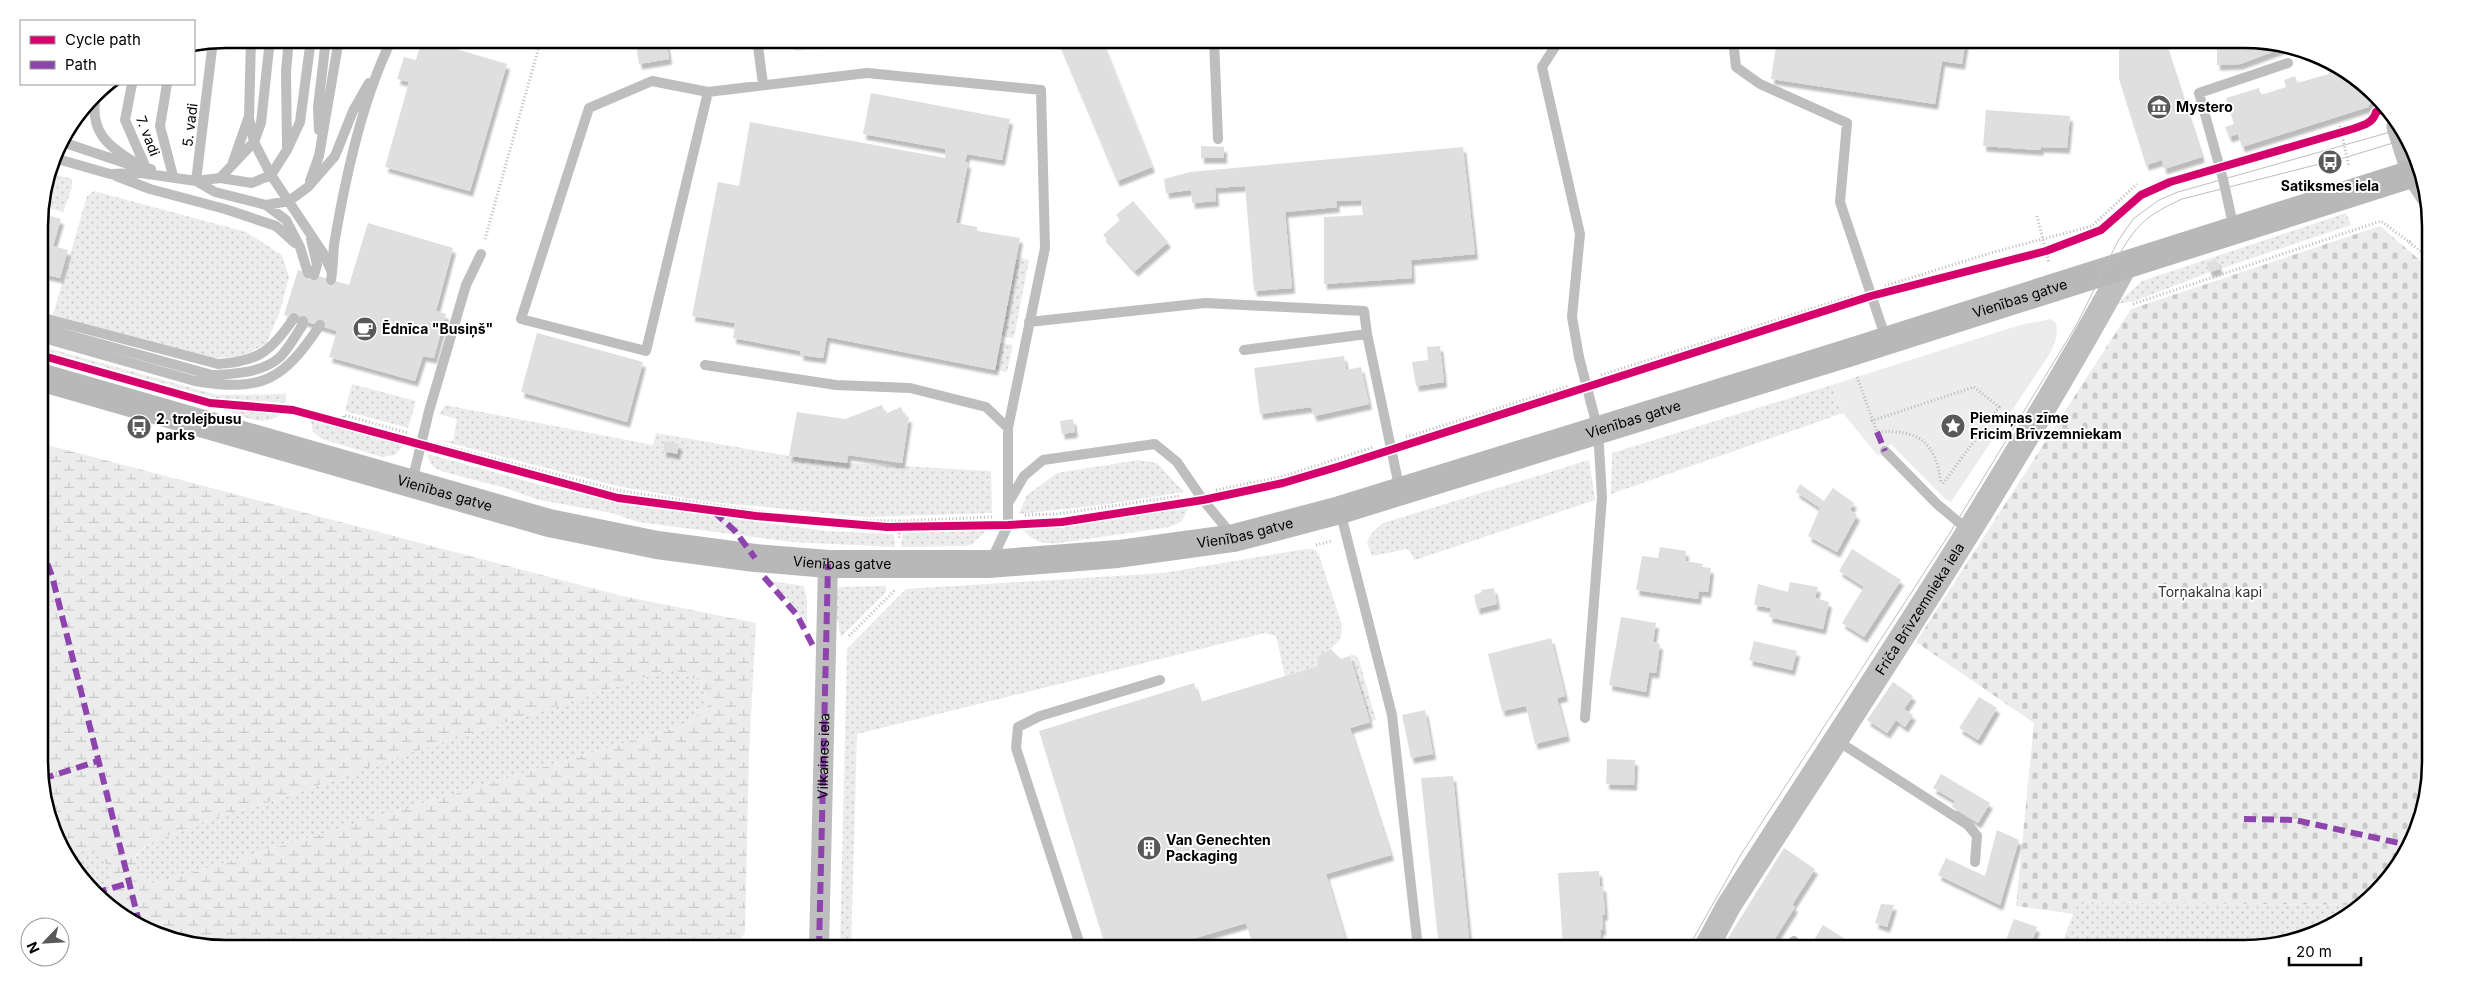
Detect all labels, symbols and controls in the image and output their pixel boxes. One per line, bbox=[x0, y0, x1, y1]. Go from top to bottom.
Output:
legend bbox=[20, 20, 195, 85]
text: Cycle path bbox=[65, 30, 141, 49]
text: Path bbox=[65, 55, 97, 74]
museum icon: Mystero bbox=[2146, 94, 2172, 120]
place label: Mystero bbox=[2176, 98, 2233, 115]
street label: 5. vadi bbox=[178, 102, 201, 148]
street label: 7. vadi bbox=[133, 113, 164, 158]
bus stop icon: Satiksmes iela bbox=[2317, 149, 2343, 175]
place label: Satiksmes iela bbox=[2281, 177, 2379, 194]
street label: Vienības gatve bbox=[1970, 275, 2069, 321]
cafe icon: Ēdnīca "Busiņš" bbox=[352, 316, 378, 342]
place label: Ēdnīca "Busiņš" bbox=[382, 320, 493, 338]
street label: Vienības gatve bbox=[1584, 396, 1683, 442]
place label: Piemiņas zīme Fricim Brīvzemniekam bbox=[1970, 409, 2122, 442]
place label: 2. trolejbusu parks bbox=[156, 410, 241, 443]
place icon: Piemiņas zīme Fricim Brīvzemniekam bbox=[1940, 413, 1966, 439]
bus stop icon: 2. trolejbusu parks bbox=[126, 414, 152, 440]
street label: Vienības gatve bbox=[395, 471, 495, 514]
street label: Vienības gatve bbox=[1196, 514, 1295, 551]
street label: Friča Brīvzemnieka iela bbox=[1871, 539, 1967, 678]
street label: Vienības gatve bbox=[792, 552, 891, 572]
park label: Torņakalna kapi bbox=[2158, 583, 2262, 601]
street label: Vilkaines iela bbox=[813, 713, 833, 799]
place label: Van Genechten Packaging bbox=[1166, 831, 1271, 864]
building icon: Van Genechten Packaging bbox=[1136, 835, 1162, 861]
north arrow bbox=[20, 917, 70, 967]
scale bar bbox=[2289, 934, 2362, 966]
text: N bbox=[23, 939, 43, 956]
text: 20 m bbox=[2296, 942, 2332, 961]

